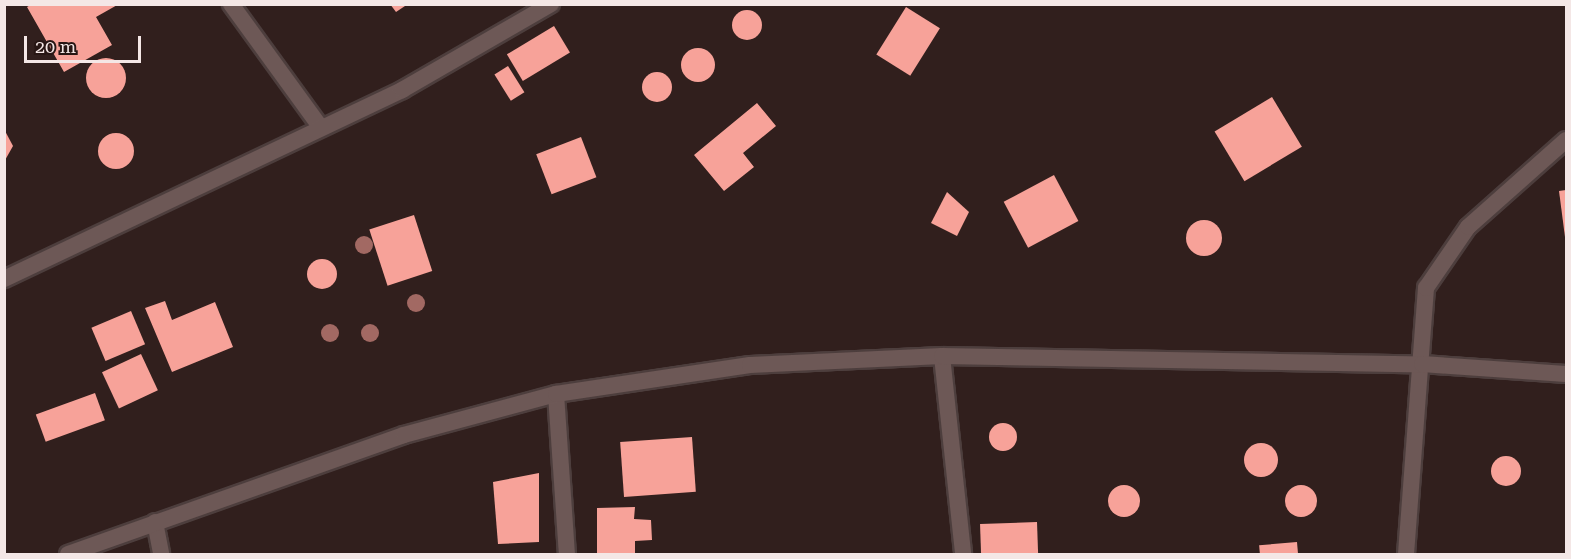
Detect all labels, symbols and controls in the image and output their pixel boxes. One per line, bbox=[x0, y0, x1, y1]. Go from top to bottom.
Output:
scale bar bbox=[27, 24, 144, 62]
text: 20 m bbox=[35, 36, 76, 57]

